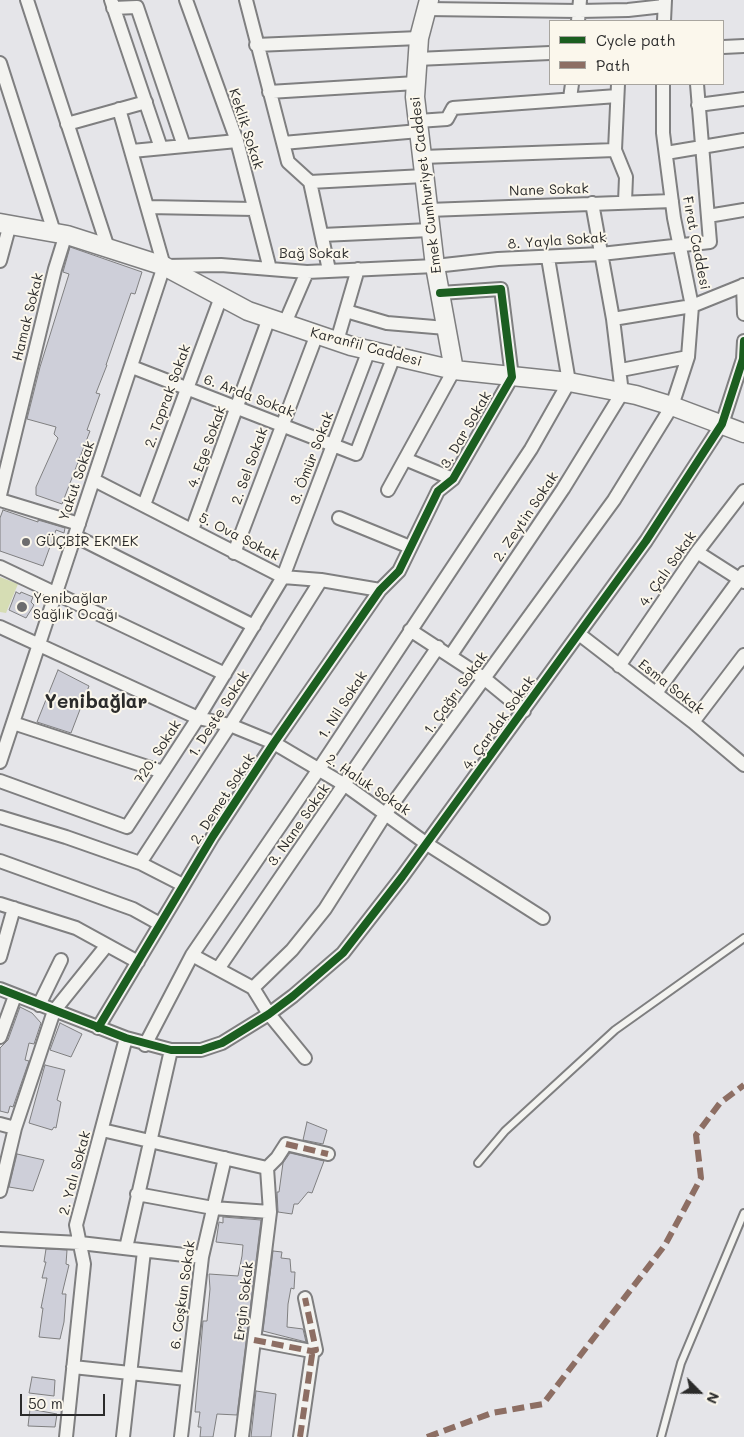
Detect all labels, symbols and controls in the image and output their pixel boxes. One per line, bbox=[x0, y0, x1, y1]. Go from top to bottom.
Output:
legend bbox=[549, 20, 724, 85]
text: Cycle path bbox=[596, 30, 675, 50]
text: Path bbox=[596, 55, 630, 75]
street label: Keklik Sokak bbox=[225, 86, 267, 172]
street label: Emek Cumhuriyet Caddesi bbox=[407, 96, 445, 274]
street label: Nane Sokak bbox=[509, 180, 589, 200]
street label: Fırat Caddesi bbox=[679, 195, 713, 291]
street label: 8. Yayla Sokak bbox=[507, 229, 607, 253]
street label: Bağ Sokak bbox=[279, 246, 349, 262]
street label: Hamak Sokak bbox=[9, 271, 47, 363]
street label: Karanfil Caddesi bbox=[308, 324, 424, 370]
street label: 2. Toprak Sokak bbox=[142, 342, 194, 450]
street label: 6. Arda Sokak bbox=[201, 371, 297, 421]
street label: 3. Dar Sokak bbox=[437, 388, 495, 472]
street label: 4. Ege Sokak bbox=[184, 404, 230, 490]
street label: 3. Ömür Sokak bbox=[287, 409, 337, 507]
street label: 2. Sel Sokak bbox=[228, 425, 272, 507]
street label: Yakut Sokak bbox=[55, 439, 99, 523]
street label: 2. Zeytin Sokak bbox=[490, 469, 562, 565]
street label: 5. Ova Sokak bbox=[196, 509, 282, 565]
street label: 4. Çalı Sokak bbox=[636, 528, 700, 610]
place label: GÜÇBİR EKMEK bbox=[36, 534, 138, 550]
marker: GÜÇBİR EKMEK bbox=[20, 536, 32, 548]
place label: Yenibağlar Sağlık Ocağı bbox=[33, 591, 118, 624]
marker: Yenibağlar Sağlık Ocağı bbox=[15, 600, 29, 614]
street label: 1. Çağrı Sokak bbox=[421, 649, 491, 737]
street label: Esma Sokak bbox=[635, 656, 707, 718]
street label: 1. Deste Sokak bbox=[185, 668, 253, 760]
street label: 1. Nil Sokak bbox=[315, 668, 371, 742]
street label: 4. Çardak Sokak bbox=[459, 673, 539, 773]
district label: Yenibağlar bbox=[45, 691, 147, 713]
street label: 720. Sokak bbox=[131, 717, 185, 787]
street label: 2. Demet Sokak bbox=[187, 750, 259, 848]
street label: 2. Haluk Sokak bbox=[323, 751, 413, 819]
street label: 3. Nane Sokak bbox=[264, 781, 334, 869]
street label: 2. Yalı Sokak bbox=[56, 1129, 94, 1217]
street label: 6. Coşkun Sokak bbox=[167, 1240, 199, 1350]
street label: Ergin Sokak bbox=[231, 1261, 257, 1341]
north arrow bbox=[674, 1367, 724, 1417]
scale bar bbox=[22, 1384, 108, 1416]
text: N bbox=[702, 1389, 724, 1407]
text: 50 m bbox=[28, 1393, 63, 1413]

